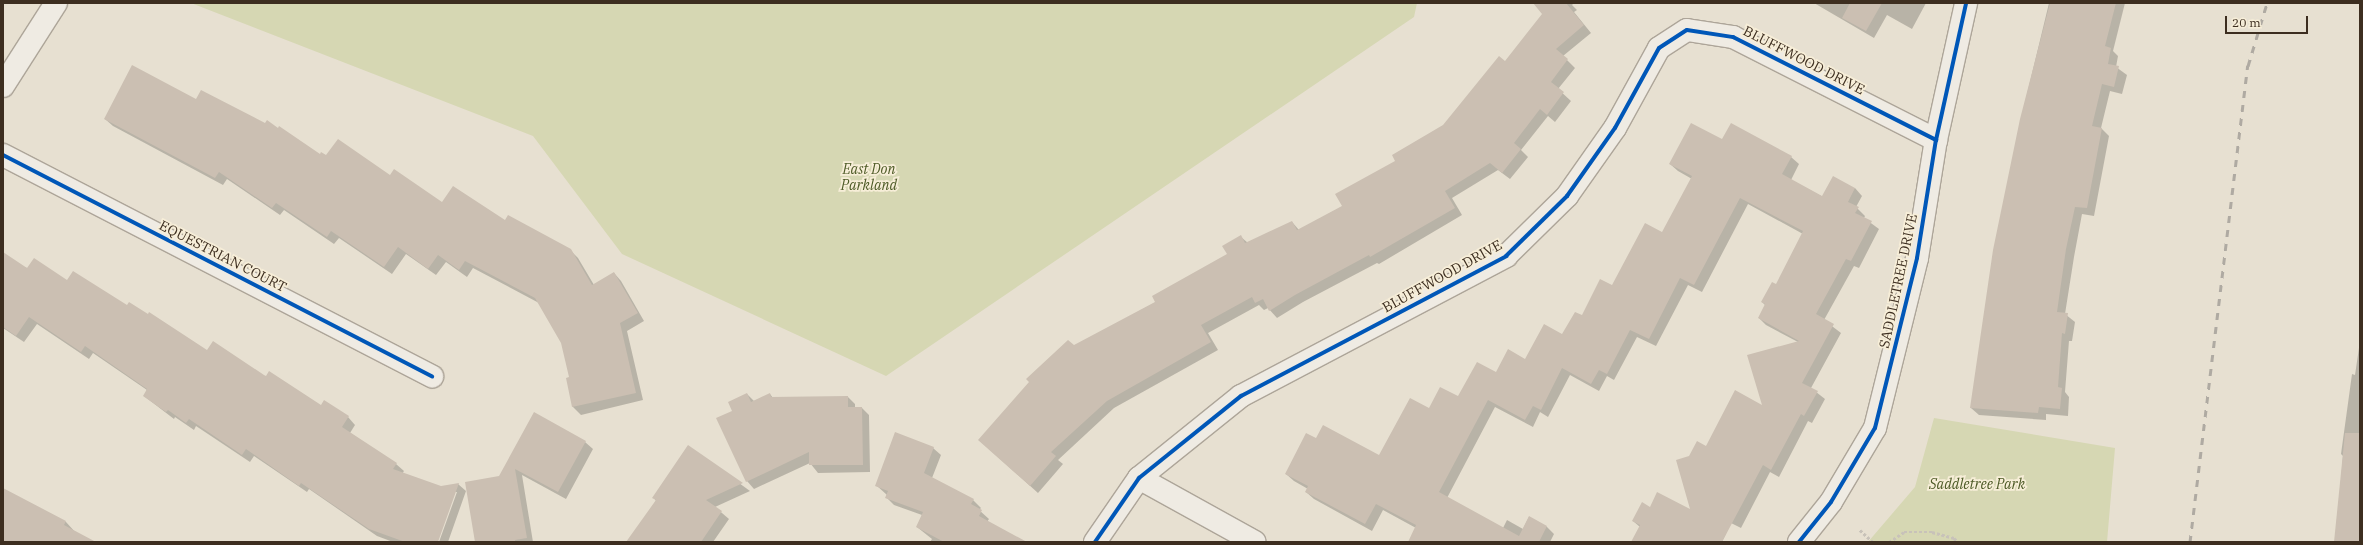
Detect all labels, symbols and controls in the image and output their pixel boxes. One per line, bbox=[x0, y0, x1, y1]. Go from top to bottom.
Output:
scale bar bbox=[2227, 8, 2310, 34]
text: 20 m bbox=[2232, 15, 2261, 30]
street label: BLUFFWOOD DRIVE bbox=[1740, 22, 1868, 98]
park label: East Don Parkland bbox=[841, 161, 897, 194]
street label: SADDLETREE DRIVE bbox=[1876, 212, 1920, 350]
street label: EQUESTRIAN COURT bbox=[156, 217, 290, 295]
street label: BLUFFWOOD DRIVE bbox=[1379, 236, 1505, 316]
park label: Saddletree Park bbox=[1929, 476, 2025, 492]

